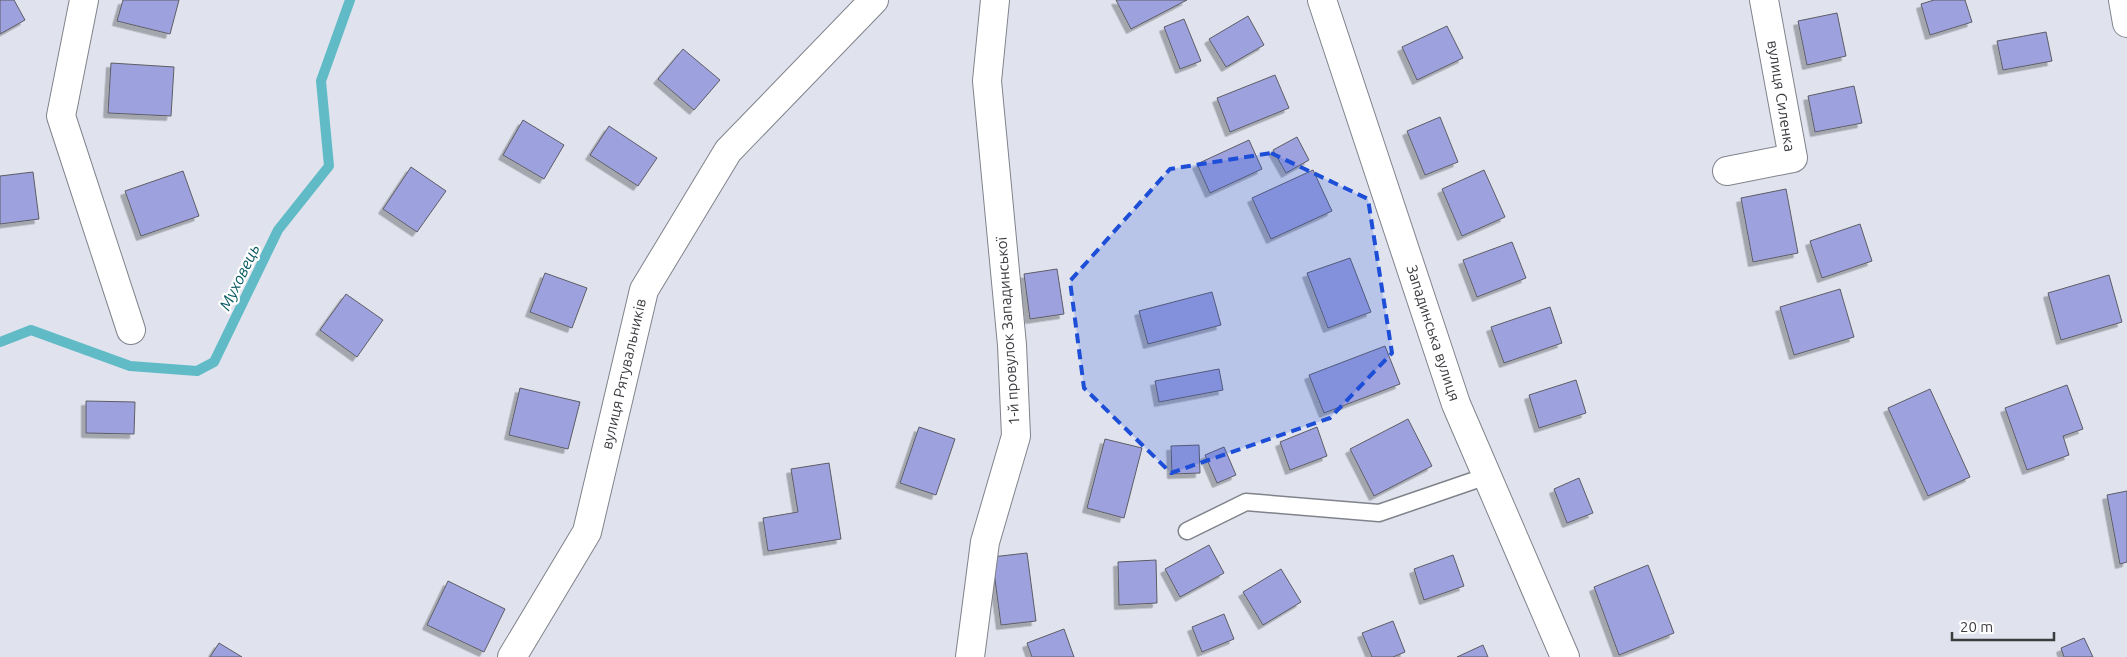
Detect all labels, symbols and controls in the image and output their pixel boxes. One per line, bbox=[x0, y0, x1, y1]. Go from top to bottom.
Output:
street label: вулиця Силенка bbox=[1764, 39, 1799, 153]
street label: 1-й провулок Западинської bbox=[992, 236, 1023, 426]
water label: Муховець bbox=[215, 241, 263, 313]
street label: Западинська вулиця bbox=[1403, 263, 1464, 403]
street label: вулиця Рятувальників bbox=[598, 297, 649, 451]
scale bar bbox=[1952, 610, 2054, 642]
text: 20 m bbox=[1960, 618, 1993, 635]

